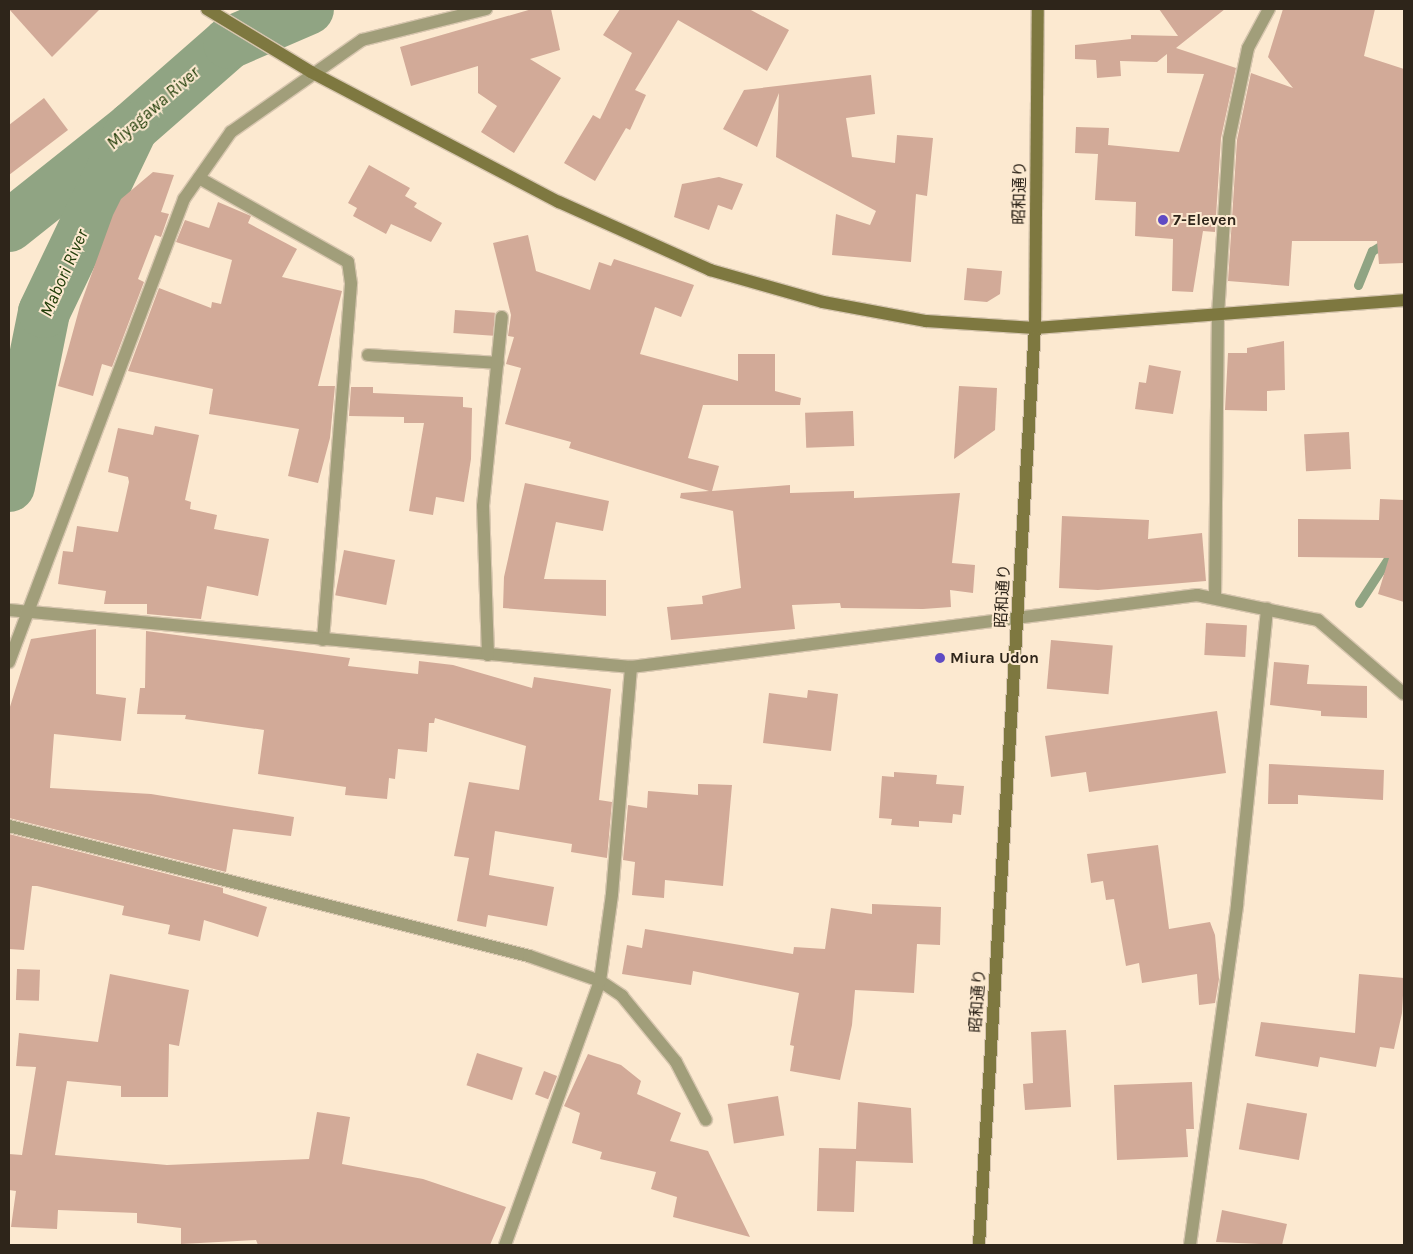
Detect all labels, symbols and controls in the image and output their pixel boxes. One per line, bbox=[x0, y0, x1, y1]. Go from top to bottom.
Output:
water label: Miyagawa River bbox=[102, 62, 204, 154]
street label: 昭和通り bbox=[1010, 161, 1030, 225]
place label: 7-Eleven bbox=[1173, 210, 1236, 230]
marker: 7-Eleven bbox=[1157, 214, 1169, 226]
water label: Mabori River bbox=[35, 226, 93, 320]
street label: 昭和通り bbox=[992, 564, 1014, 628]
place label: Miura Udon bbox=[950, 648, 1039, 668]
marker: Miura Udon bbox=[934, 652, 946, 664]
street label: 昭和通り bbox=[966, 968, 990, 1034]

